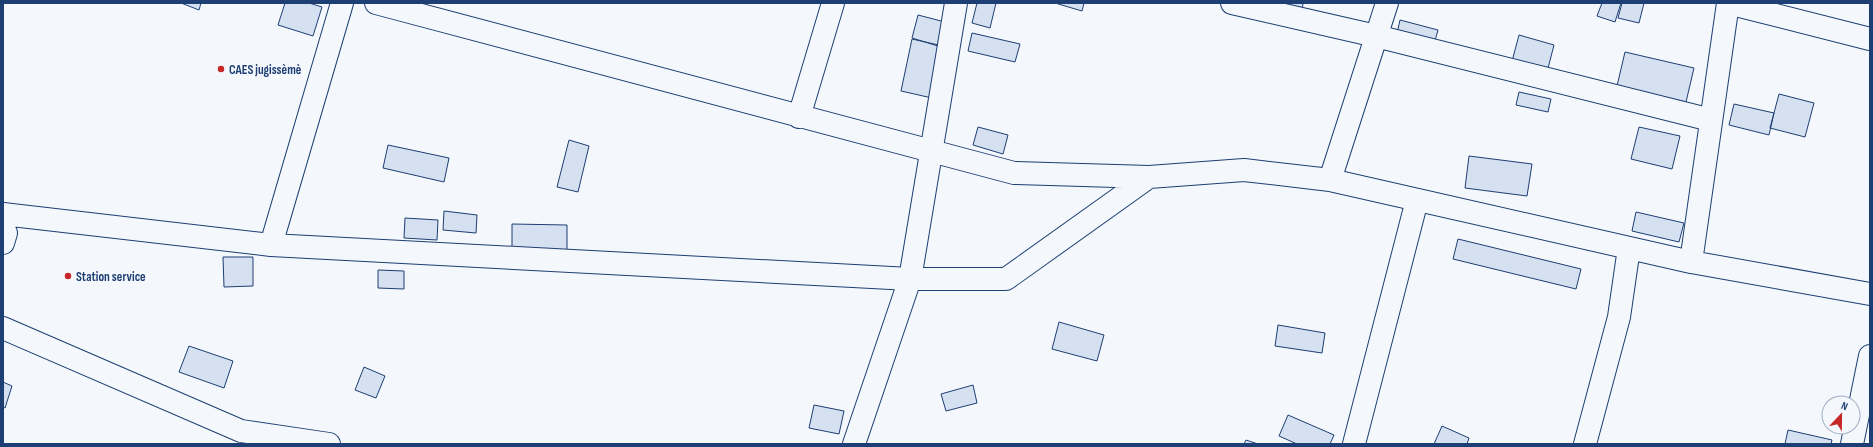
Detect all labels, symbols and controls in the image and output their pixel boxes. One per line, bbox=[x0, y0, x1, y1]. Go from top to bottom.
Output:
place label: CAES jugissèmè bbox=[229, 62, 302, 78]
marker: CAES jugissèmè bbox=[216, 64, 226, 74]
place label: Station service bbox=[76, 269, 146, 285]
marker: Station service bbox=[63, 271, 73, 281]
north arrow bbox=[1821, 395, 1861, 435]
text: N bbox=[1839, 399, 1850, 413]

